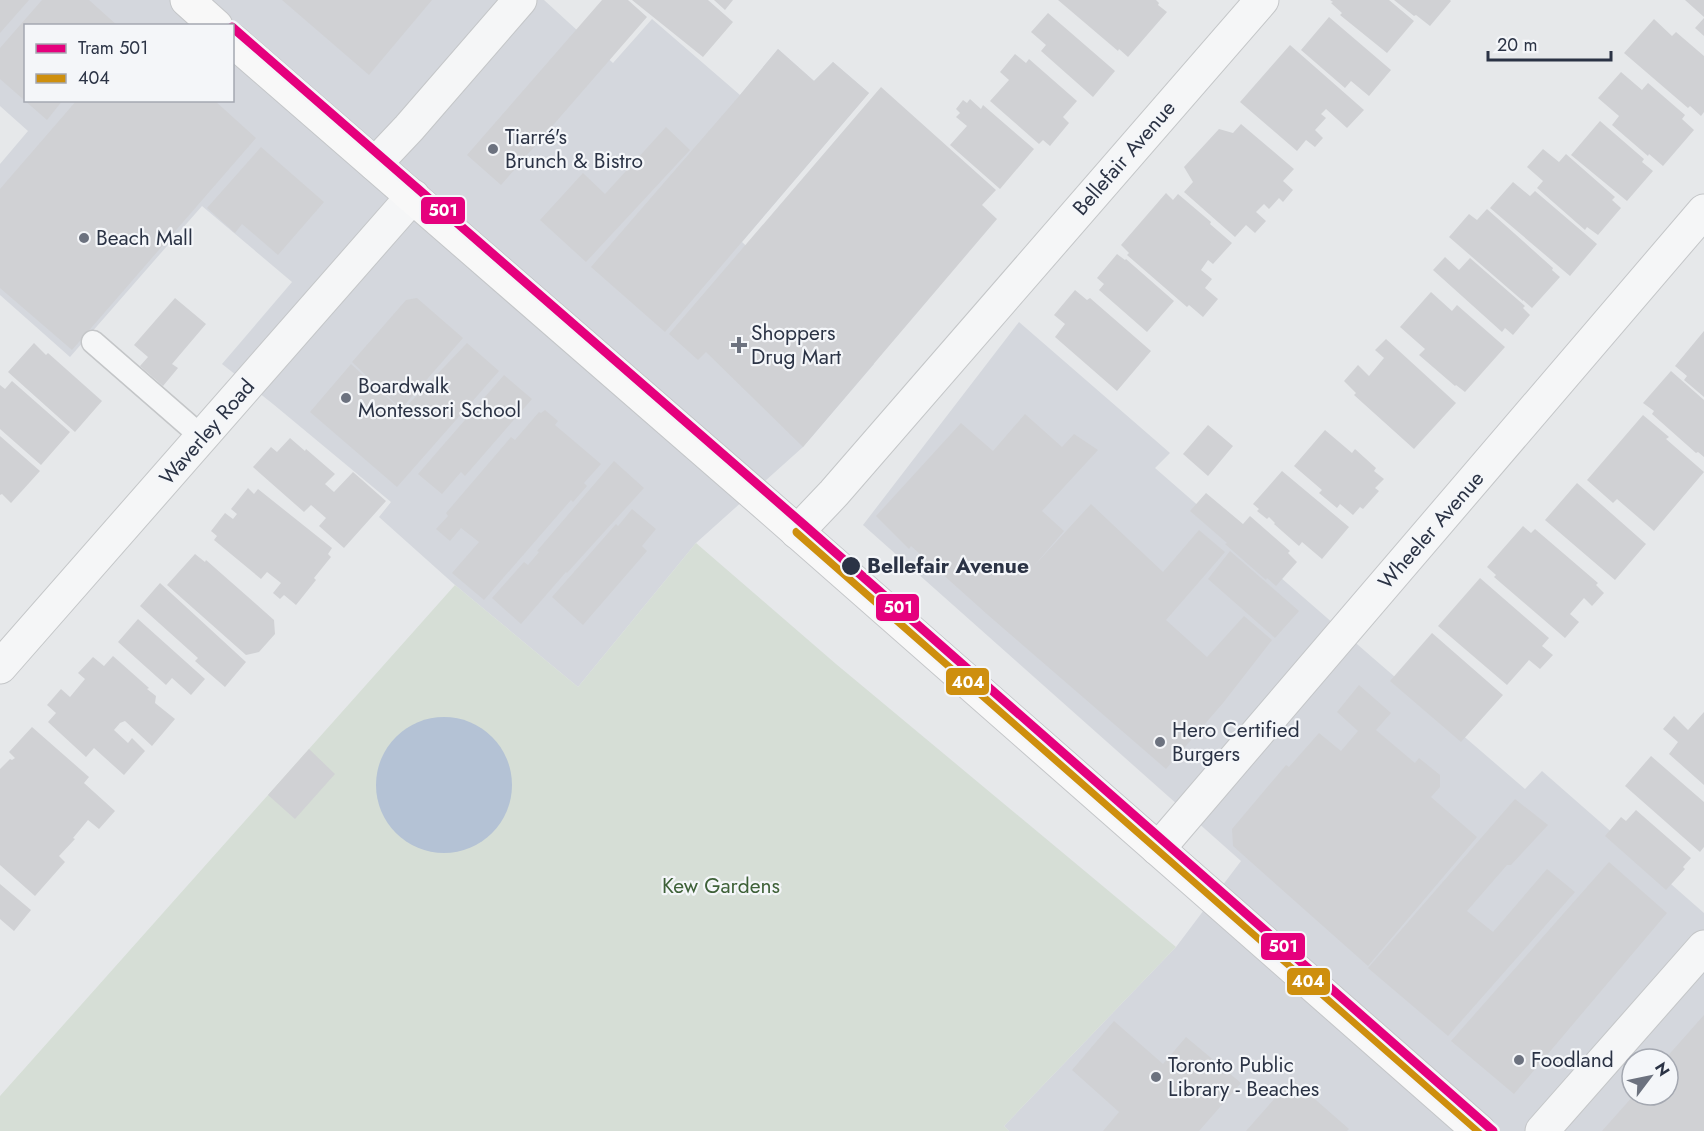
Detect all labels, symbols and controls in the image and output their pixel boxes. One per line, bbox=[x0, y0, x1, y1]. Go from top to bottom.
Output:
legend bbox=[24, 24, 234, 102]
scale bar bbox=[1488, 24, 1611, 62]
text: 20 m bbox=[1497, 32, 1537, 58]
text: Tram 501 bbox=[78, 35, 148, 61]
text: 404 bbox=[78, 65, 110, 91]
street label: Bellefair Avenue bbox=[1066, 94, 1183, 222]
place label: Tiarré's Brunch & Bistro bbox=[505, 122, 643, 176]
marker: Tiarré's Brunch & Bistro bbox=[486, 142, 500, 156]
line badge: 501 bbox=[420, 196, 466, 225]
text: 501 bbox=[428, 199, 458, 222]
place label: Beach Mall bbox=[96, 223, 193, 253]
marker: Beach Mall bbox=[77, 231, 91, 245]
place label: Shoppers Drug Mart bbox=[751, 318, 841, 372]
marker: Shoppers Drug Mart bbox=[732, 338, 746, 352]
place label: Boardwalk Montessori School bbox=[358, 371, 521, 425]
street label: Waverley Road bbox=[152, 372, 262, 492]
marker: Boardwalk Montessori School bbox=[339, 391, 353, 405]
street label: Wheeler Avenue bbox=[1371, 464, 1491, 596]
place label: Bellefair Avenue bbox=[867, 551, 1029, 581]
marker: Bellefair Avenue bbox=[840, 555, 862, 577]
line badge: 501 bbox=[875, 593, 920, 622]
text: 501 bbox=[883, 596, 913, 619]
line badge: 404 bbox=[945, 667, 990, 696]
text: 404 bbox=[952, 671, 984, 694]
place label: Hero Certified Burgers bbox=[1172, 715, 1300, 769]
marker: Hero Certified Burgers bbox=[1153, 735, 1167, 749]
park label: Kew Gardens bbox=[662, 871, 780, 901]
line badge: 501 bbox=[1260, 932, 1306, 961]
text: 501 bbox=[1268, 935, 1298, 958]
line badge: 404 bbox=[1286, 967, 1331, 996]
text: 404 bbox=[1292, 970, 1324, 993]
place label: Foodland bbox=[1531, 1045, 1614, 1075]
north arrow bbox=[1620, 1047, 1680, 1107]
place label: Toronto Public Library - Beaches bbox=[1168, 1050, 1319, 1104]
marker: Foodland bbox=[1512, 1053, 1526, 1067]
text: N bbox=[1649, 1058, 1675, 1081]
marker: Toronto Public Library - Beaches bbox=[1149, 1070, 1163, 1084]

